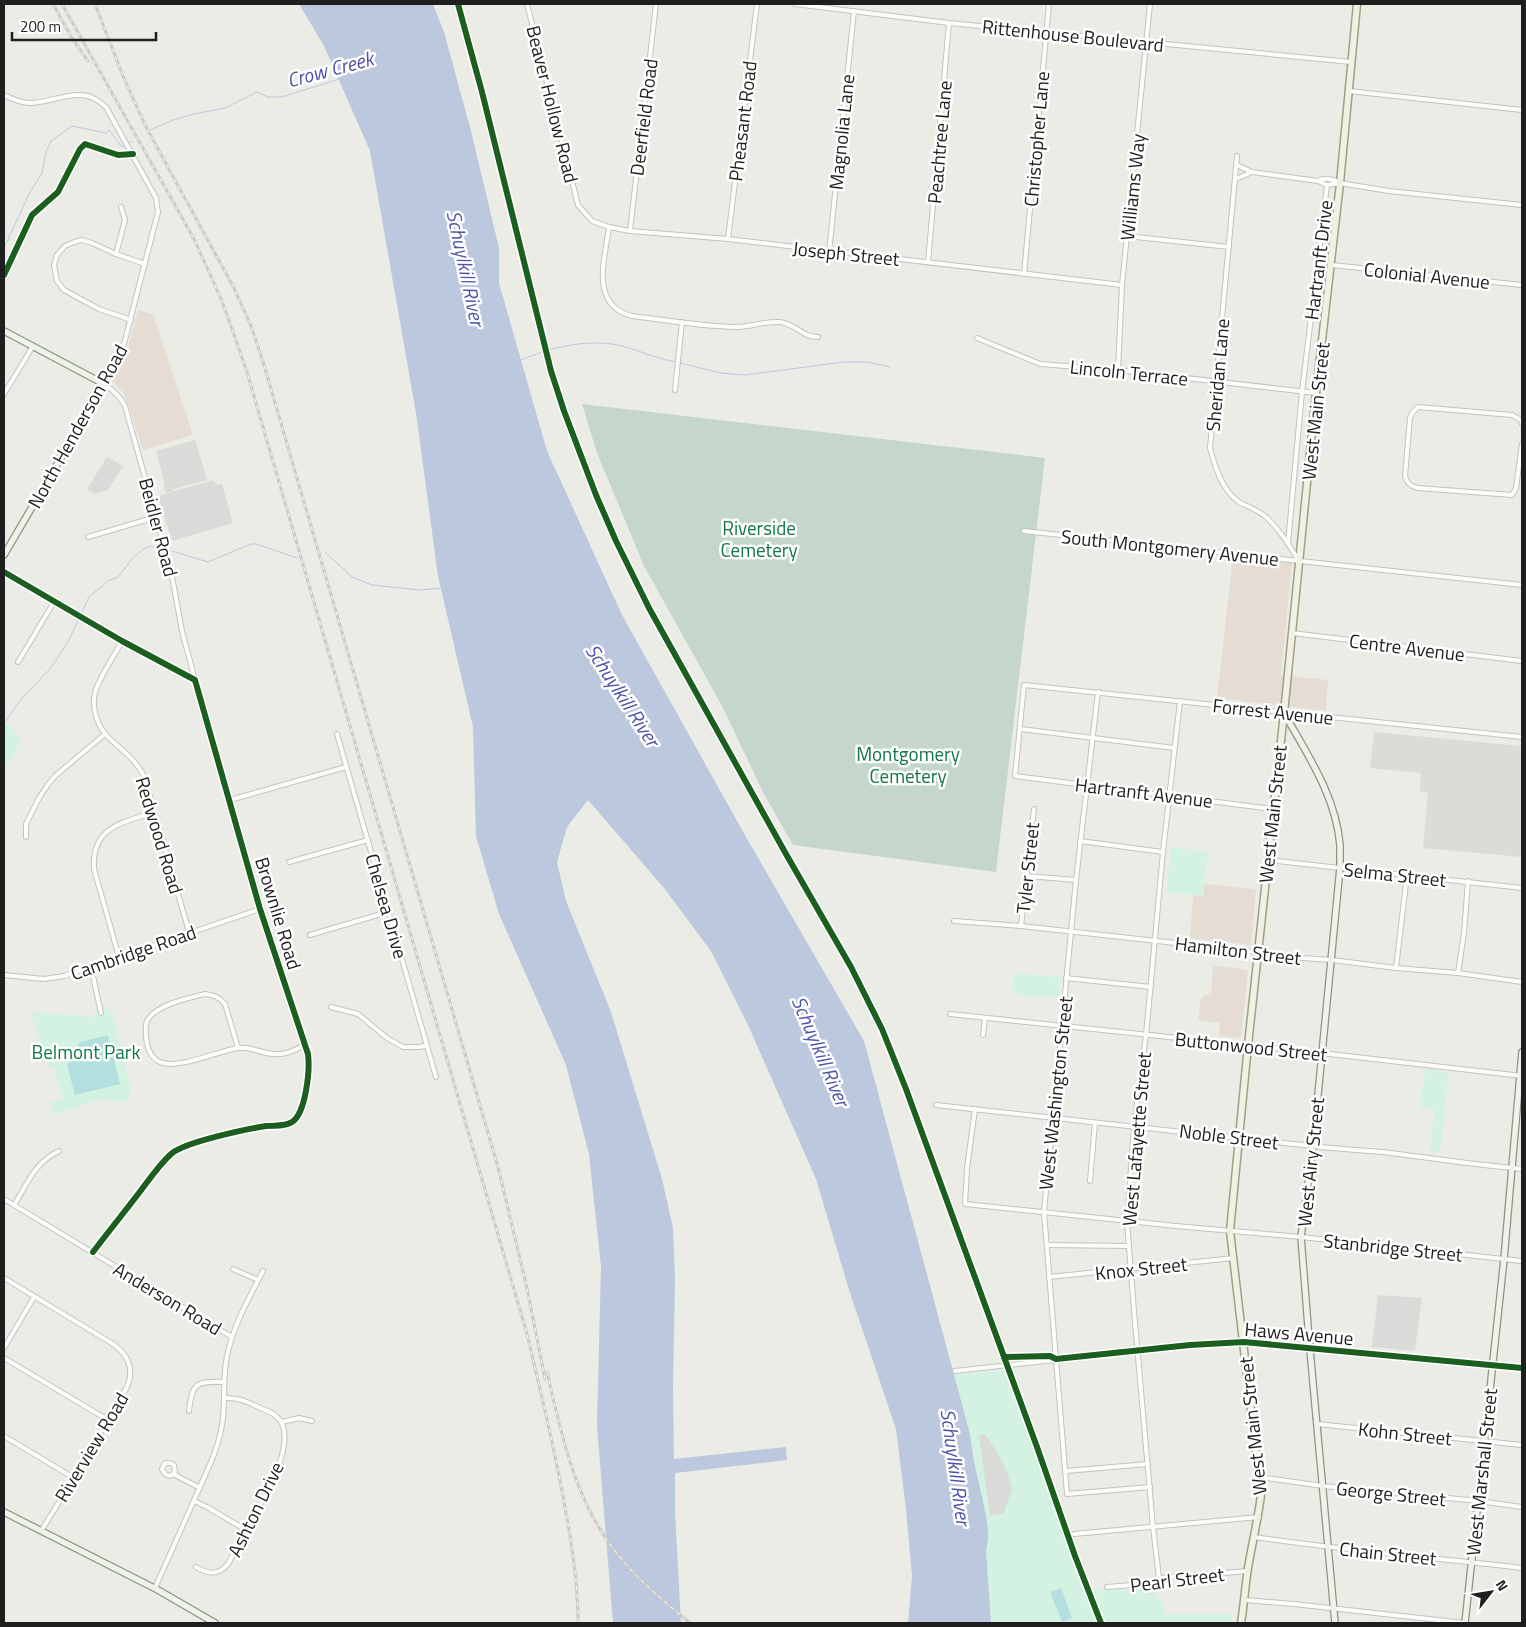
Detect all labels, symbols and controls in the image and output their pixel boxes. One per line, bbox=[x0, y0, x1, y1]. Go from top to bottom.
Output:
scale bar bbox=[12, 10, 156, 42]
street label: Rittenhouse Boulevard bbox=[981, 11, 1165, 59]
text: 200 m bbox=[20, 15, 61, 38]
street label: Beaver Hollow Road bbox=[519, 22, 587, 186]
water label: Crow Creek bbox=[283, 42, 379, 95]
street label: Deerfield Road bbox=[621, 57, 665, 177]
street label: Pheasant Road bbox=[720, 59, 764, 183]
street label: Christopher Lane bbox=[1016, 70, 1056, 208]
street label: Magnolia Lane bbox=[821, 73, 861, 191]
street label: Peachtree Lane bbox=[919, 79, 959, 205]
street label: Williams Way bbox=[1112, 132, 1152, 242]
street label: Hartranft Drive bbox=[1296, 198, 1340, 322]
water label: Schuylkill River bbox=[439, 207, 494, 331]
street label: Joseph Street bbox=[791, 233, 901, 273]
street label: Colonial Avenue bbox=[1363, 254, 1491, 296]
street label: Sheridan Lane bbox=[1198, 317, 1236, 433]
street label: North Henderson Road bbox=[20, 339, 134, 513]
street label: West Main Street bbox=[1293, 340, 1337, 482]
street label: Lincoln Terrace bbox=[1068, 351, 1190, 393]
street label: Beidler Road bbox=[132, 474, 186, 580]
park label: Riverside Cemetery bbox=[720, 513, 798, 564]
street label: South Montgomery Avenue bbox=[1060, 521, 1280, 573]
street label: Centre Avenue bbox=[1348, 626, 1466, 668]
water label: Schuylkill River bbox=[578, 637, 669, 755]
street label: Forrest Avenue bbox=[1211, 690, 1335, 732]
park label: Montgomery Cemetery bbox=[856, 739, 960, 790]
street label: West Main Street bbox=[1250, 743, 1294, 885]
street label: Hartranft Avenue bbox=[1074, 769, 1214, 815]
street label: Redwood Road bbox=[128, 773, 192, 897]
street label: Tyler Street bbox=[1008, 821, 1046, 915]
street label: Chelsea Drive bbox=[358, 850, 416, 962]
street label: Brownlie Road bbox=[248, 853, 310, 973]
street label: Selma Street bbox=[1342, 854, 1448, 894]
street label: Cambridge Road bbox=[66, 917, 200, 987]
street label: Hamilton Street bbox=[1173, 928, 1303, 972]
water label: Schuylkill River bbox=[784, 991, 859, 1113]
street label: West Washington Street bbox=[1030, 994, 1080, 1192]
street label: Buttonwood Street bbox=[1173, 1024, 1329, 1068]
park label: Belmont Park bbox=[32, 1037, 140, 1066]
street label: West Lafayette Street bbox=[1114, 1050, 1158, 1227]
street label: West Airy Street bbox=[1289, 1095, 1331, 1228]
street label: Noble Street bbox=[1178, 1116, 1281, 1157]
street label: Stanbridge Street bbox=[1322, 1225, 1464, 1269]
street label: Knox Street bbox=[1093, 1249, 1189, 1287]
street label: Anderson Road bbox=[108, 1254, 228, 1342]
street label: Haws Avenue bbox=[1243, 1314, 1355, 1352]
street label: West Main Street bbox=[1230, 1355, 1274, 1497]
street label: West Marshall Street bbox=[1458, 1386, 1504, 1557]
street label: Riverview Road bbox=[47, 1387, 135, 1507]
water label: Schuylkill River bbox=[932, 1407, 980, 1530]
street label: Kohn Street bbox=[1357, 1414, 1454, 1452]
street label: Ashton Drive bbox=[219, 1456, 291, 1562]
street label: George Street bbox=[1335, 1473, 1448, 1513]
street label: Chain Street bbox=[1338, 1533, 1438, 1573]
street label: Pearl Street bbox=[1128, 1559, 1226, 1599]
north arrow bbox=[1466, 1567, 1516, 1617]
text: N bbox=[1491, 1575, 1514, 1595]

